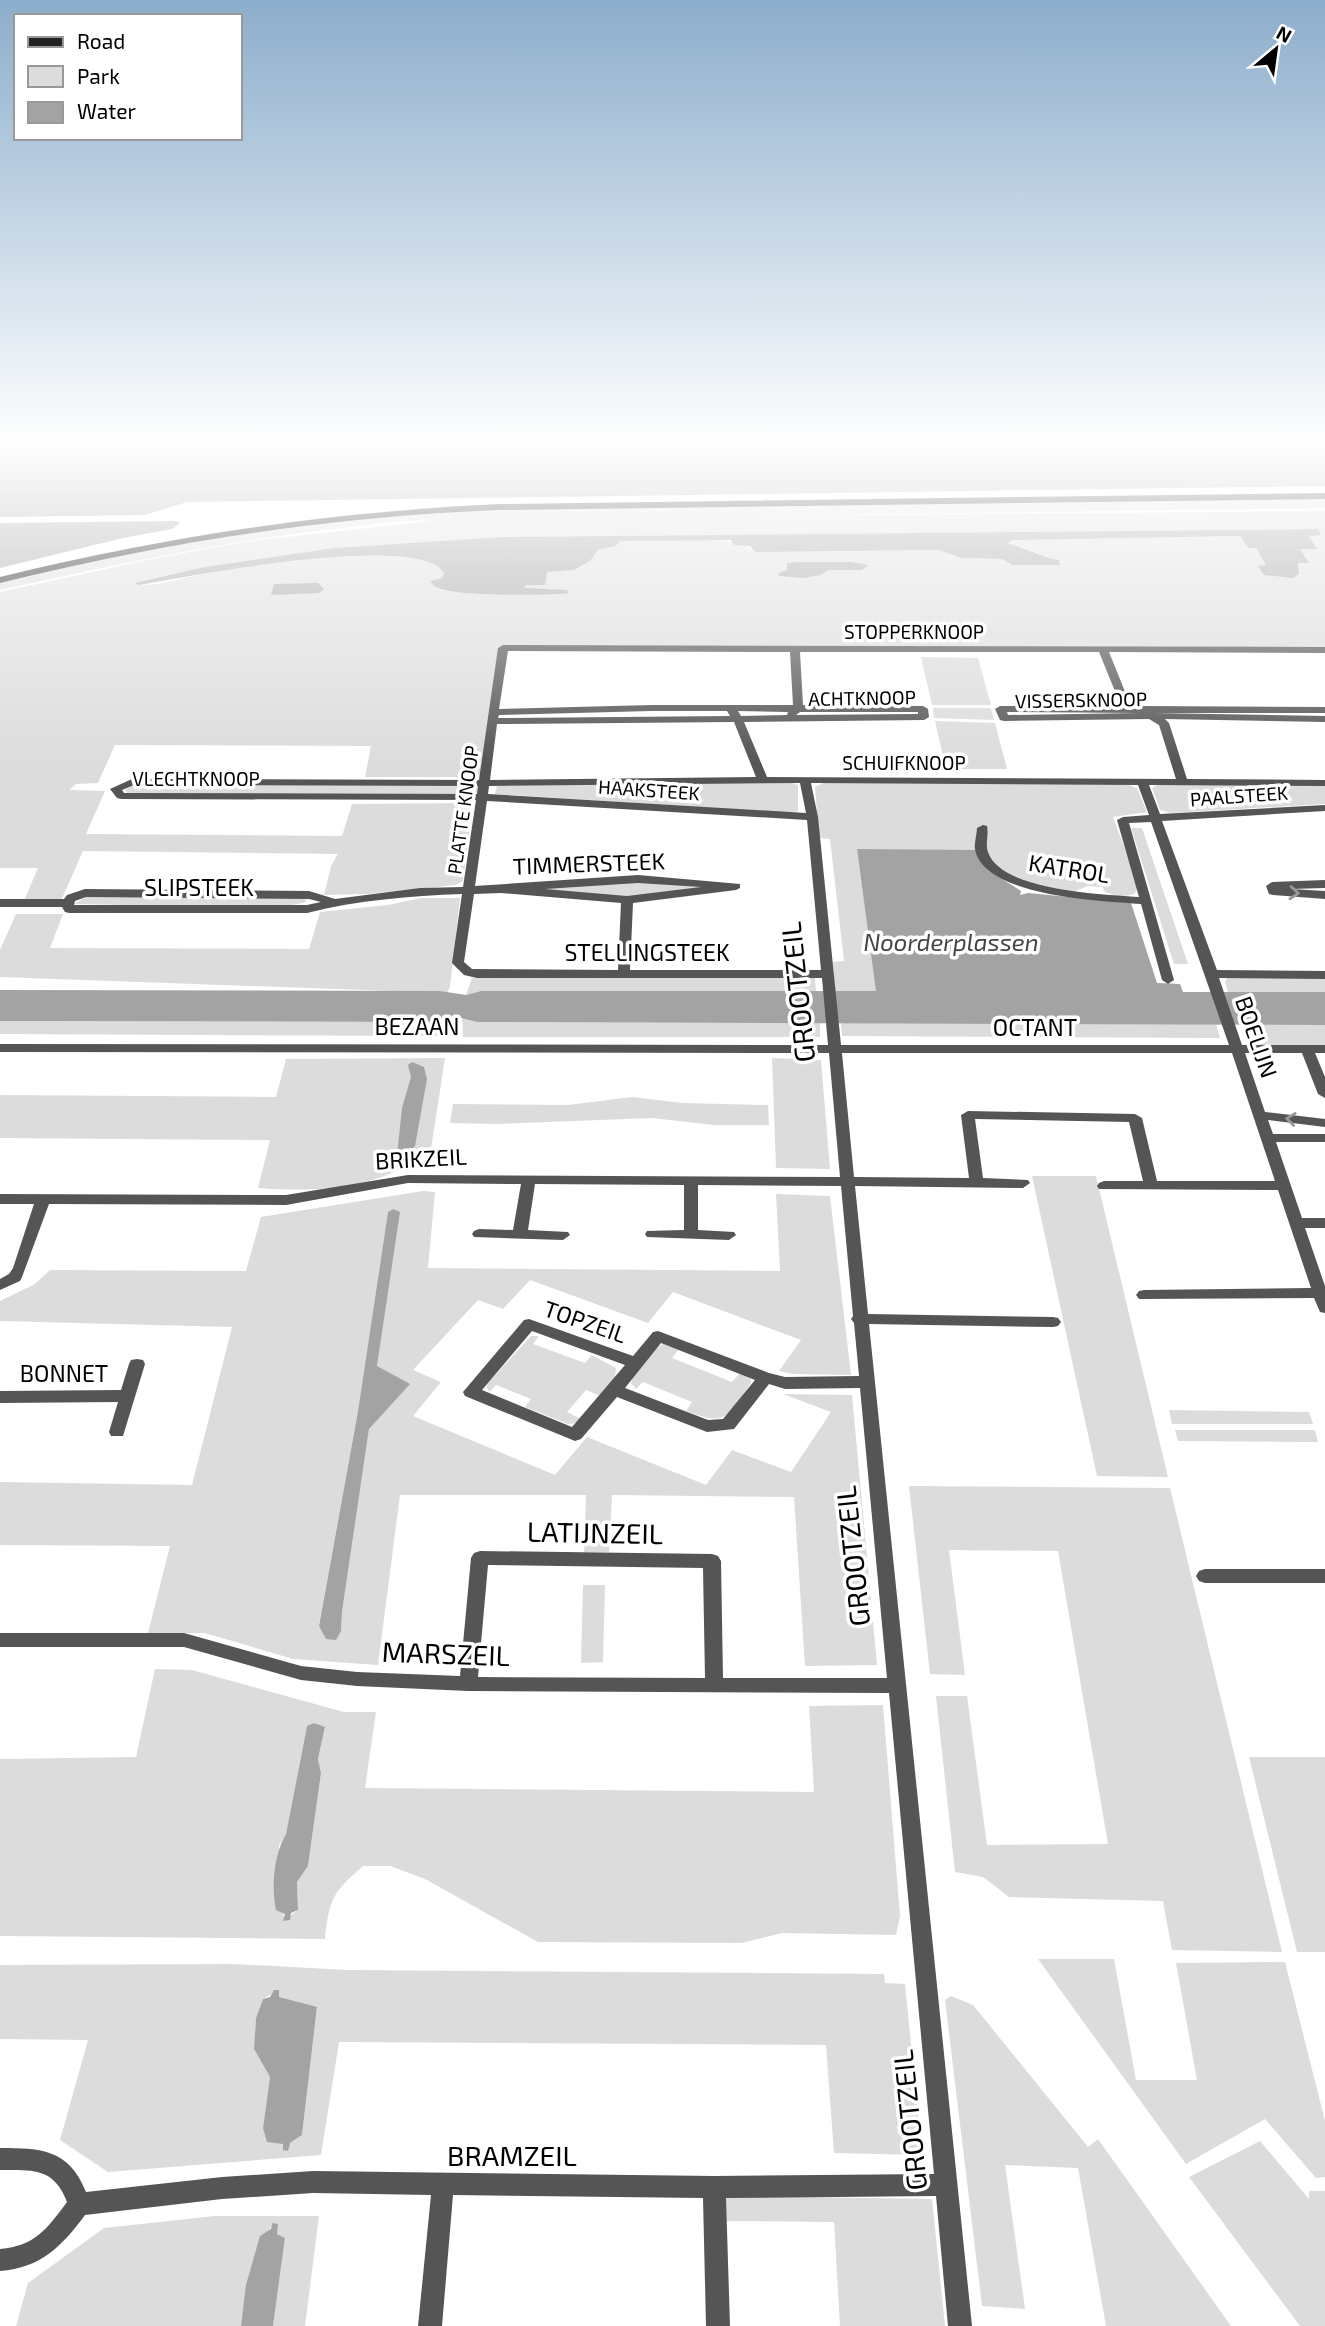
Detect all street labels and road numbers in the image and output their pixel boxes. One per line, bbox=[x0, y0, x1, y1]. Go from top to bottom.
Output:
street label: STOPPERKNOOP bbox=[844, 620, 984, 643]
street label: ACHTKNOOP bbox=[808, 685, 916, 710]
street label: VISSERSKNOOP bbox=[1015, 687, 1147, 712]
street label: PLATTE KNOOP bbox=[442, 744, 483, 876]
street label: SCHUIFKNOOP bbox=[842, 751, 966, 774]
street label: VLECHTKNOOP bbox=[132, 767, 260, 790]
street label: HAAKSTEEK bbox=[597, 774, 701, 805]
street label: PAALSTEEK bbox=[1189, 781, 1289, 810]
street label: TIMMERSTEEK bbox=[512, 846, 666, 880]
street label: KATROL bbox=[1027, 848, 1112, 888]
street label: SLIPSTEEK bbox=[144, 873, 254, 901]
street label: GROOTZEIL bbox=[773, 920, 821, 1064]
street label: STELLINGSTEEK bbox=[564, 938, 730, 966]
street label: BOELIJN bbox=[1230, 992, 1284, 1081]
street label: BEZAAN bbox=[375, 1012, 460, 1040]
street label: OCTANT bbox=[993, 1013, 1077, 1041]
street label: BRIKZEIL bbox=[374, 1142, 468, 1174]
street label: TOPZEIL bbox=[540, 1294, 631, 1348]
street label: BONNET bbox=[20, 1359, 108, 1387]
street label: GROOTZEIL bbox=[828, 1484, 876, 1628]
street label: LATIJNZEIL bbox=[527, 1514, 663, 1550]
street label: MARSZEIL bbox=[381, 1634, 511, 1672]
street label: GROOTZEIL bbox=[885, 2048, 933, 2192]
street label: BRAMZEIL bbox=[447, 2138, 577, 2172]

